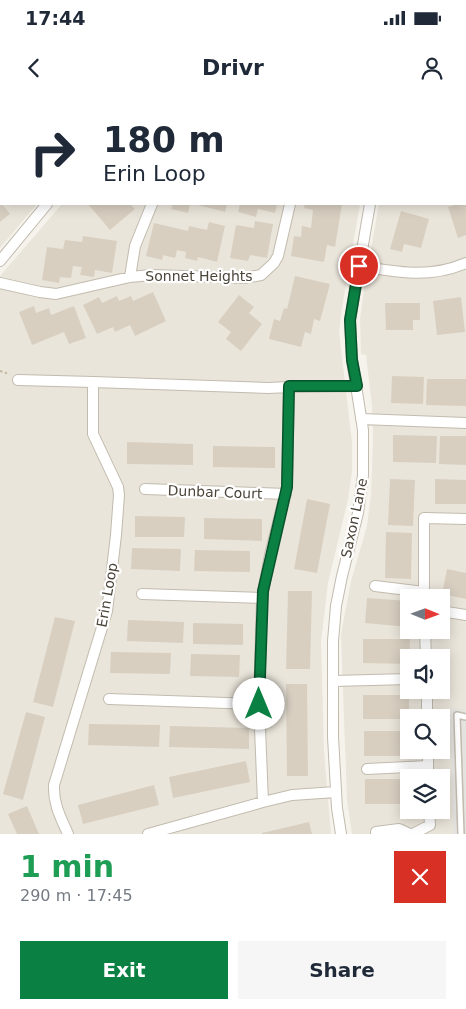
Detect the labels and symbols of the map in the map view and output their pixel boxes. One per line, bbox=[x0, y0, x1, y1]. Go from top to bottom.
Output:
pin bbox=[338, 245, 380, 287]
street label: Sonnet Heights bbox=[145, 268, 253, 284]
street label: Saxon Lane bbox=[338, 477, 370, 559]
street label: Dunbar Court bbox=[167, 482, 263, 502]
street label: Erin Loop bbox=[93, 561, 121, 629]
north arrow bbox=[400, 589, 450, 639]
position arrow bbox=[232, 677, 284, 729]

